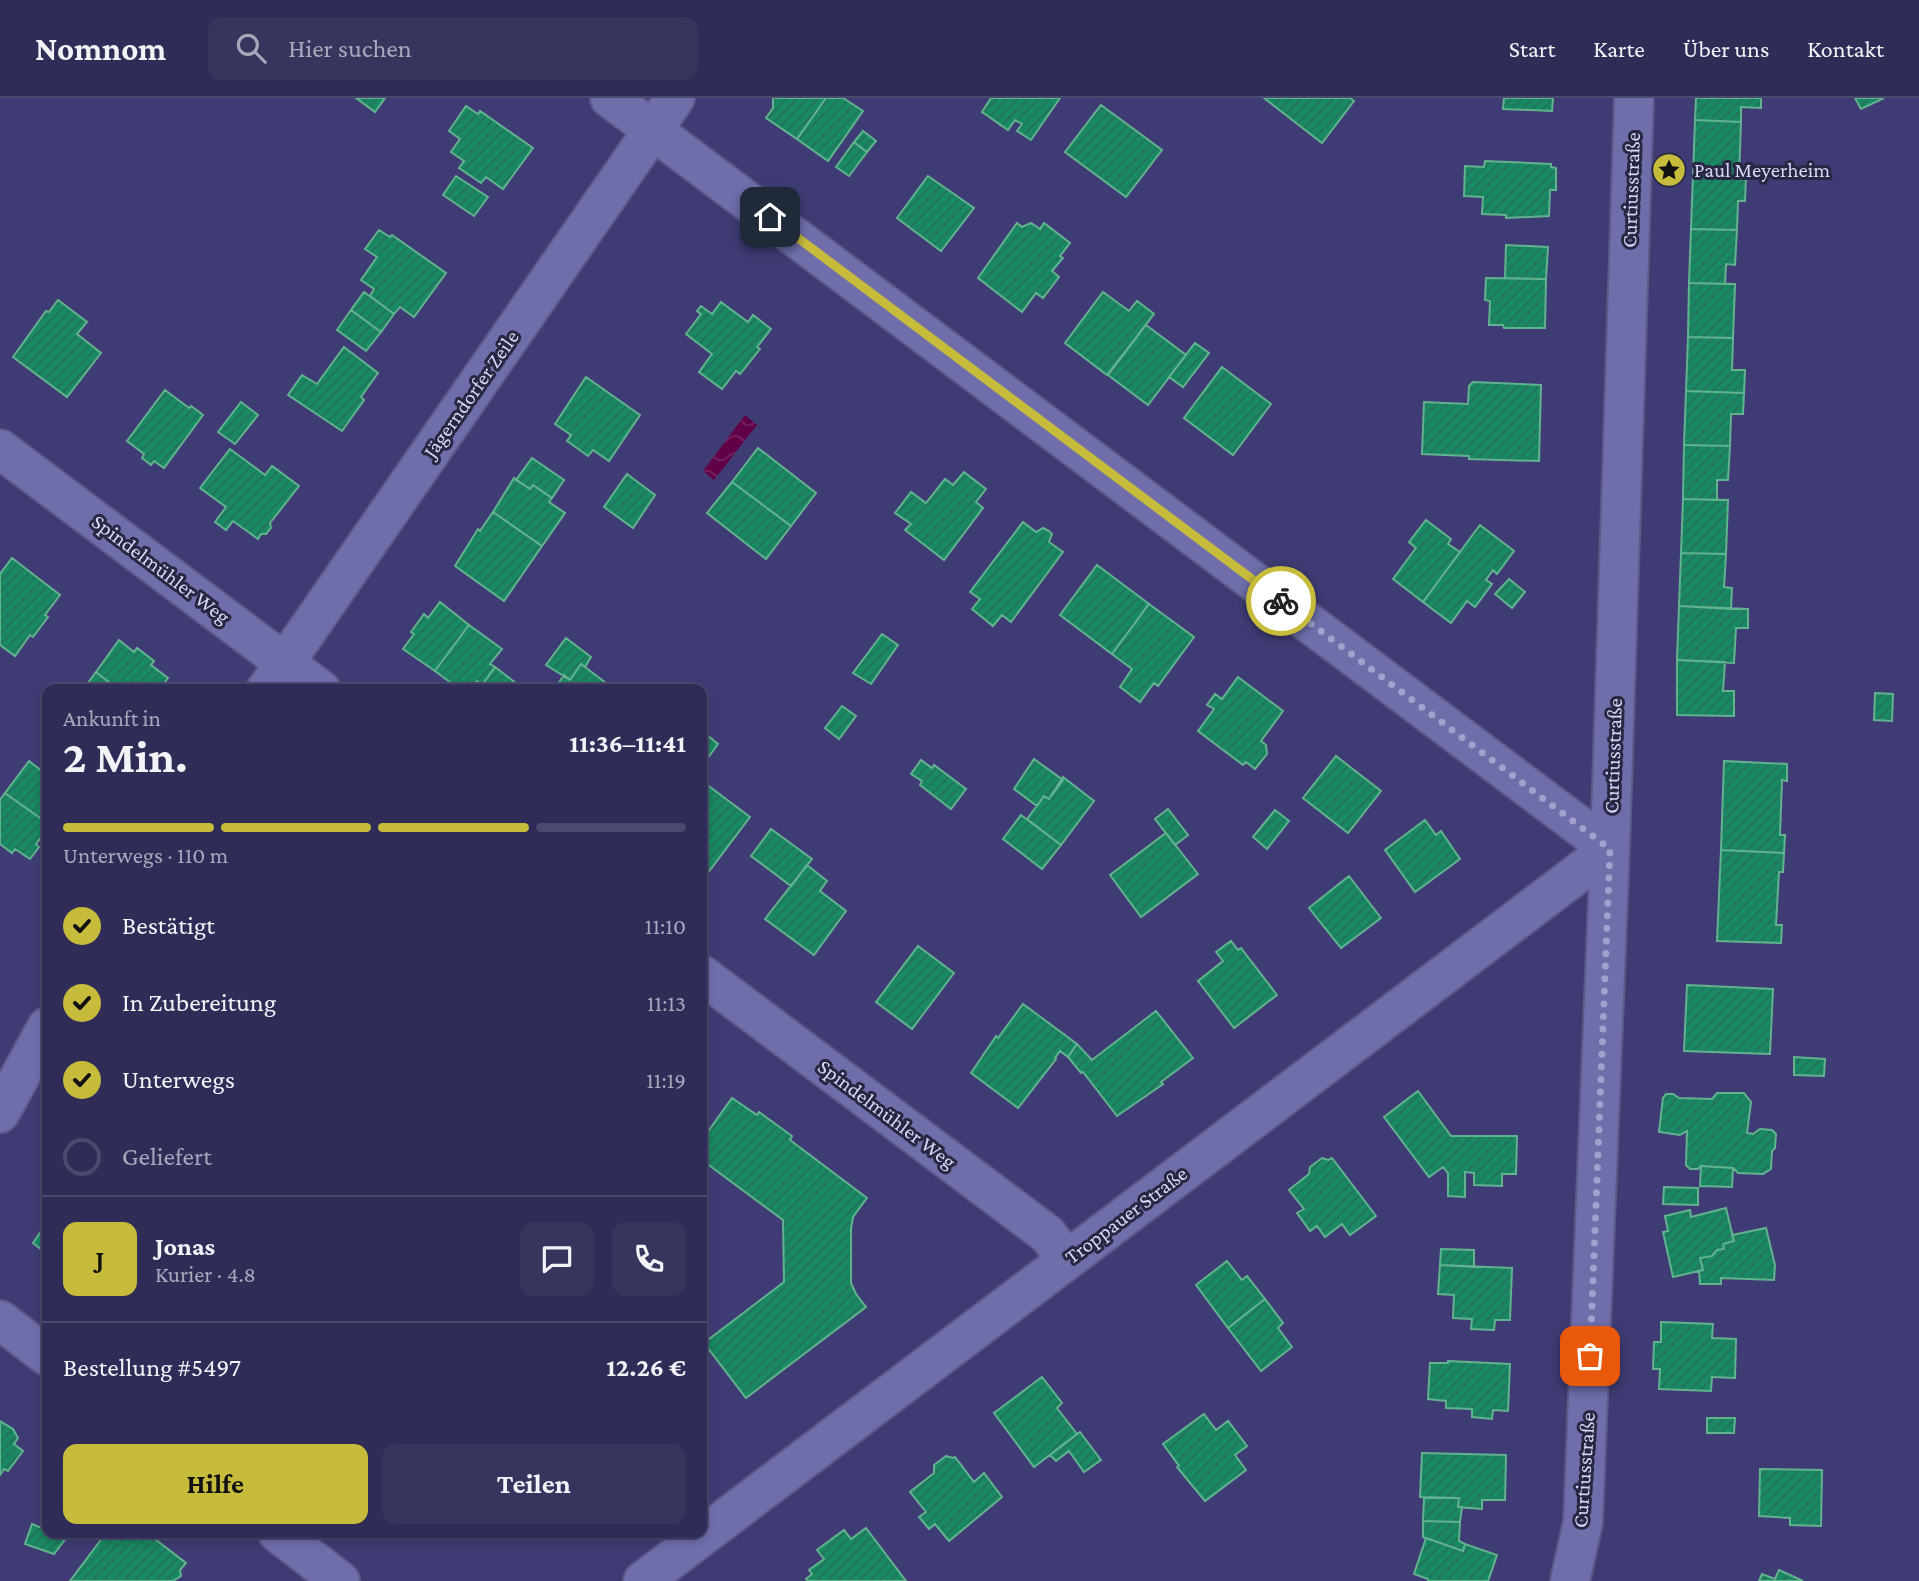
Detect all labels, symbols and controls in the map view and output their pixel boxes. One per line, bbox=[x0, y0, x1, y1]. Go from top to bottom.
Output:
search box bbox=[208, 17, 698, 80]
icon: search bbox=[232, 29, 270, 67]
text: Nomnom bbox=[35, 30, 166, 67]
text: Hier suchen bbox=[288, 34, 412, 63]
text: Start bbox=[1509, 35, 1555, 62]
text: Karte bbox=[1593, 35, 1645, 62]
text: Über uns bbox=[1683, 35, 1769, 62]
text: Kontakt bbox=[1807, 35, 1884, 62]
street label: Curtiusstraße bbox=[1617, 132, 1645, 248]
place icon: Paul Meyerheim bbox=[1650, 151, 1688, 189]
place label: Paul Meyerheim bbox=[1694, 158, 1830, 182]
pin bbox=[740, 187, 800, 247]
icon: home bbox=[751, 198, 789, 236]
street label: Jägerndorfer Zeile bbox=[417, 326, 524, 464]
street label: Spindelmühler Weg bbox=[87, 509, 235, 629]
courier bbox=[1246, 566, 1316, 636]
icon: bike bbox=[1262, 582, 1300, 620]
street label: Curtiusstraße bbox=[1599, 698, 1627, 814]
text: Ankunft in bbox=[63, 705, 161, 731]
text: 11:36–11:41 bbox=[569, 729, 686, 758]
text: 2 Min. bbox=[63, 731, 188, 782]
text: Unterwegs · 110 m bbox=[63, 842, 228, 868]
icon: check bbox=[63, 907, 101, 945]
text: Bestätigt bbox=[122, 911, 215, 940]
text: 11:10 bbox=[645, 913, 686, 939]
icon: check bbox=[63, 984, 101, 1022]
text: In Zubereitung bbox=[122, 988, 276, 1017]
text: 11:13 bbox=[647, 990, 686, 1016]
street label: Spindelmühler Weg bbox=[813, 1054, 961, 1174]
icon: check bbox=[63, 1061, 101, 1099]
text: Unterwegs bbox=[122, 1065, 235, 1094]
text: 11:19 bbox=[646, 1067, 686, 1093]
text: Geliefert bbox=[122, 1142, 212, 1171]
street label: Troppauer Straße bbox=[1060, 1161, 1192, 1269]
button: chat bbox=[520, 1222, 594, 1296]
button: phone bbox=[612, 1222, 686, 1296]
text: Jonas bbox=[155, 1232, 215, 1261]
text: J bbox=[96, 1245, 104, 1274]
text: Kurier · 4.8 bbox=[155, 1261, 256, 1287]
pin bbox=[1560, 1326, 1620, 1386]
icon: bag bbox=[1571, 1337, 1609, 1375]
text: Bestellung #5497 bbox=[63, 1353, 241, 1382]
text: 12.26 € bbox=[606, 1353, 686, 1382]
street label: Curtiusstraße bbox=[1568, 1411, 1600, 1529]
button: Hilfe bbox=[63, 1444, 368, 1524]
button: Teilen bbox=[382, 1444, 686, 1524]

